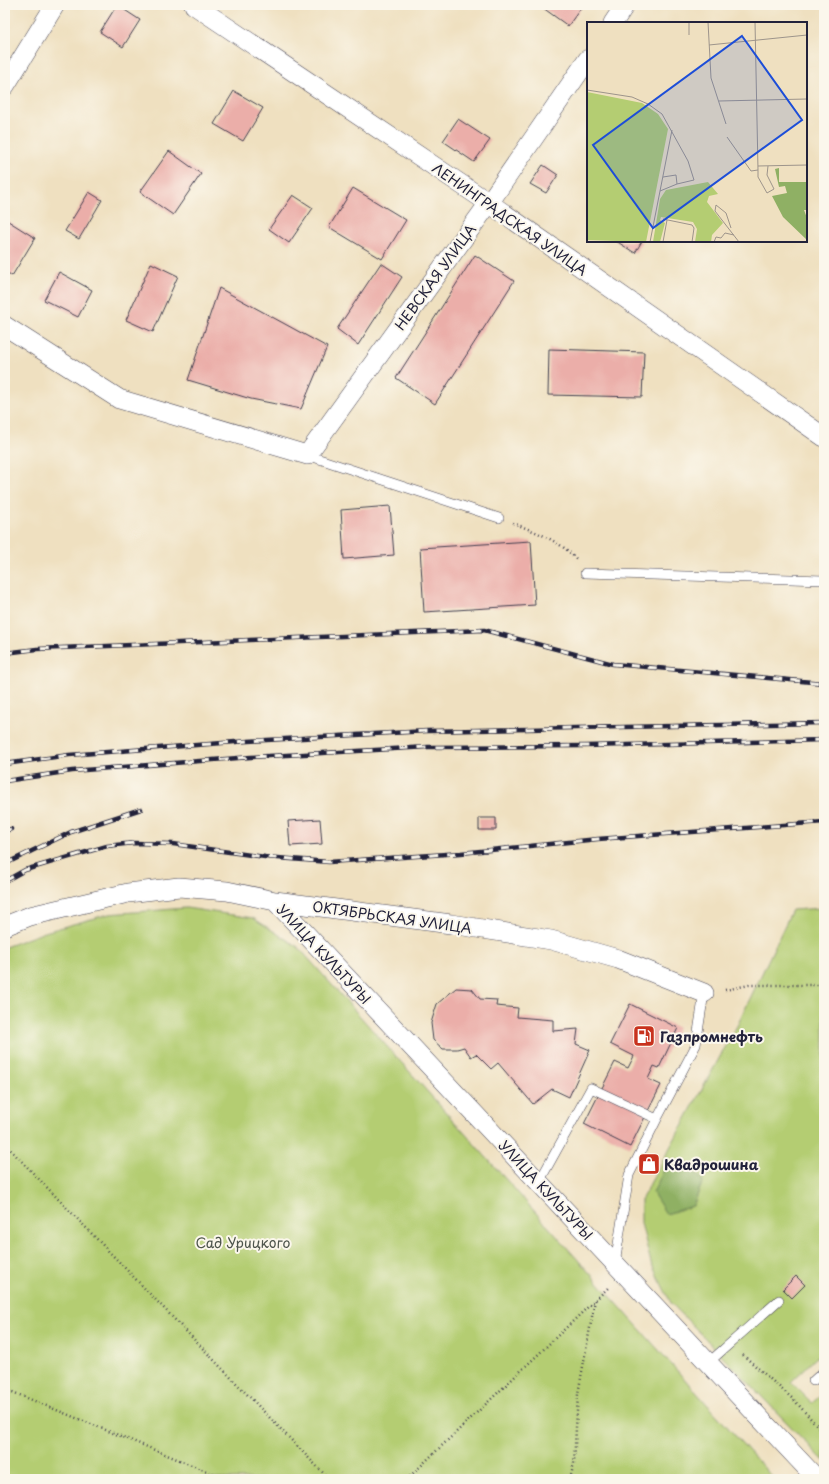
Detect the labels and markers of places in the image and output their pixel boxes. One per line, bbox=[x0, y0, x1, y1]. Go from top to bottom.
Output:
fuel station icon: Газпромнефть bbox=[631, 1023, 657, 1049]
place label: Газпромнефть bbox=[660, 1026, 763, 1047]
shop icon: Квадрошина bbox=[636, 1151, 662, 1177]
place label: Квадрошина bbox=[664, 1154, 759, 1175]

